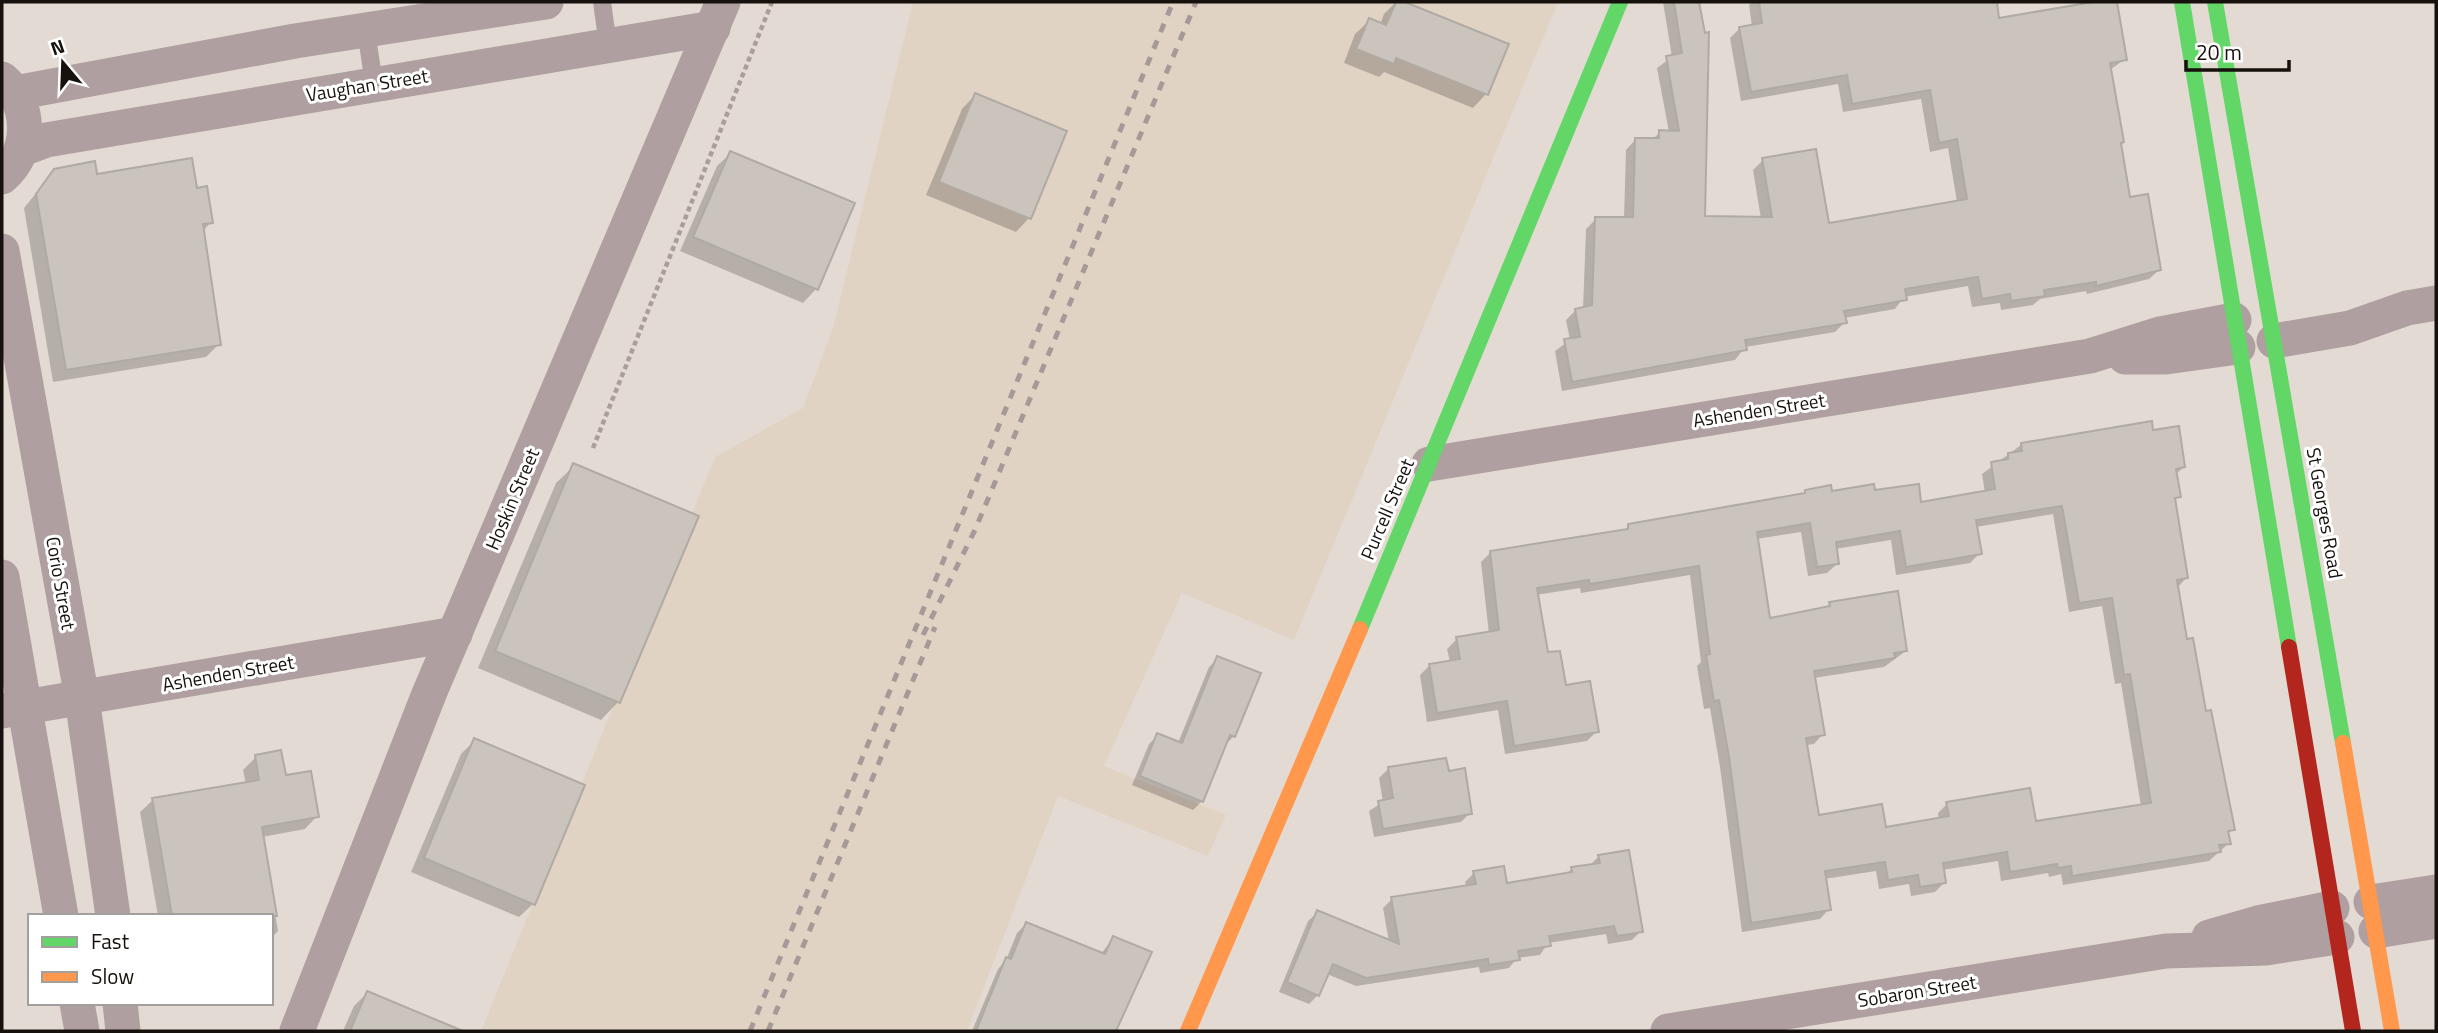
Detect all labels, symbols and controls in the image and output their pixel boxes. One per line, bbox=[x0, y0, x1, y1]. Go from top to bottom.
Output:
north arrow bbox=[28, 28, 98, 98]
scale bar bbox=[2186, 28, 2289, 72]
text: N bbox=[46, 31, 68, 62]
text: 20 m bbox=[2196, 36, 2242, 68]
street label: Vaughan Street bbox=[304, 61, 430, 108]
street label: Ashenden Street bbox=[1691, 385, 1827, 434]
street label: Hoskin Street bbox=[477, 443, 546, 554]
street label: St Georges Road bbox=[2300, 445, 2351, 581]
street label: Purcell Street bbox=[1352, 453, 1421, 564]
street label: Corio Street bbox=[39, 534, 84, 632]
street label: Ashenden Street bbox=[160, 647, 296, 698]
legend bbox=[28, 914, 273, 1005]
text: Fast bbox=[91, 925, 130, 957]
text: Slow bbox=[91, 960, 134, 992]
street label: Sobaron Street bbox=[1856, 967, 1979, 1014]

